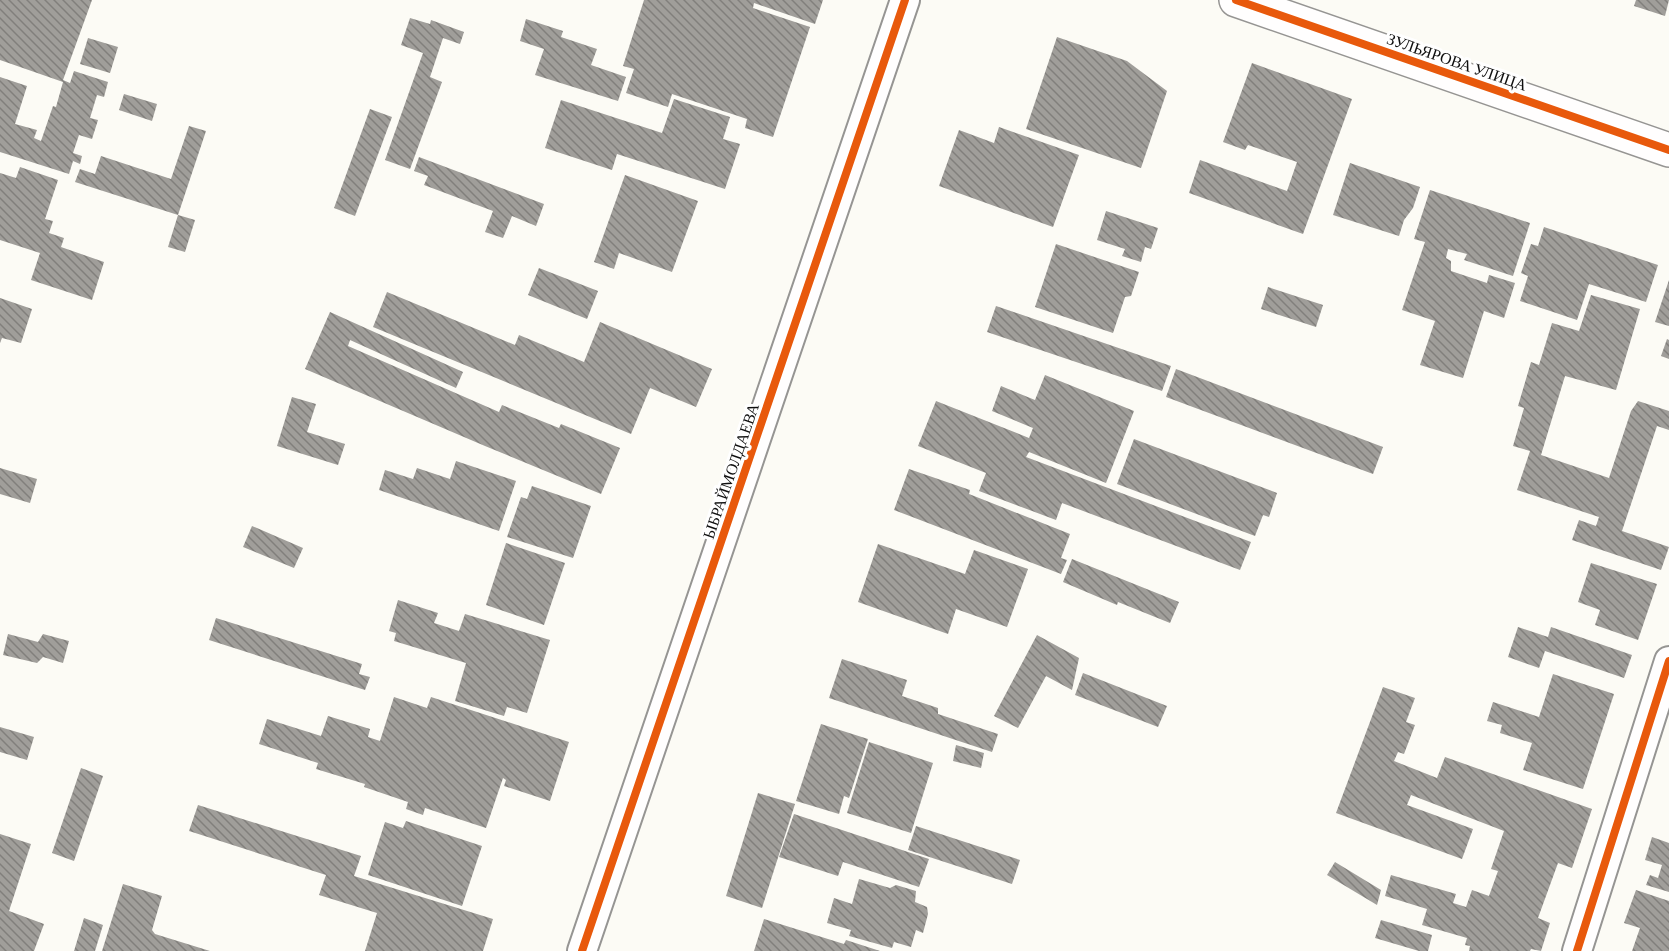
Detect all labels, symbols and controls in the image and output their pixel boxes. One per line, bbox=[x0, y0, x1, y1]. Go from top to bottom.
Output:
street label: ЗУЛЬЯРОВА УЛИЦА bbox=[1384, 30, 1530, 95]
street label: ЫБРАЙМОЛДАЕВА bbox=[699, 400, 763, 541]

